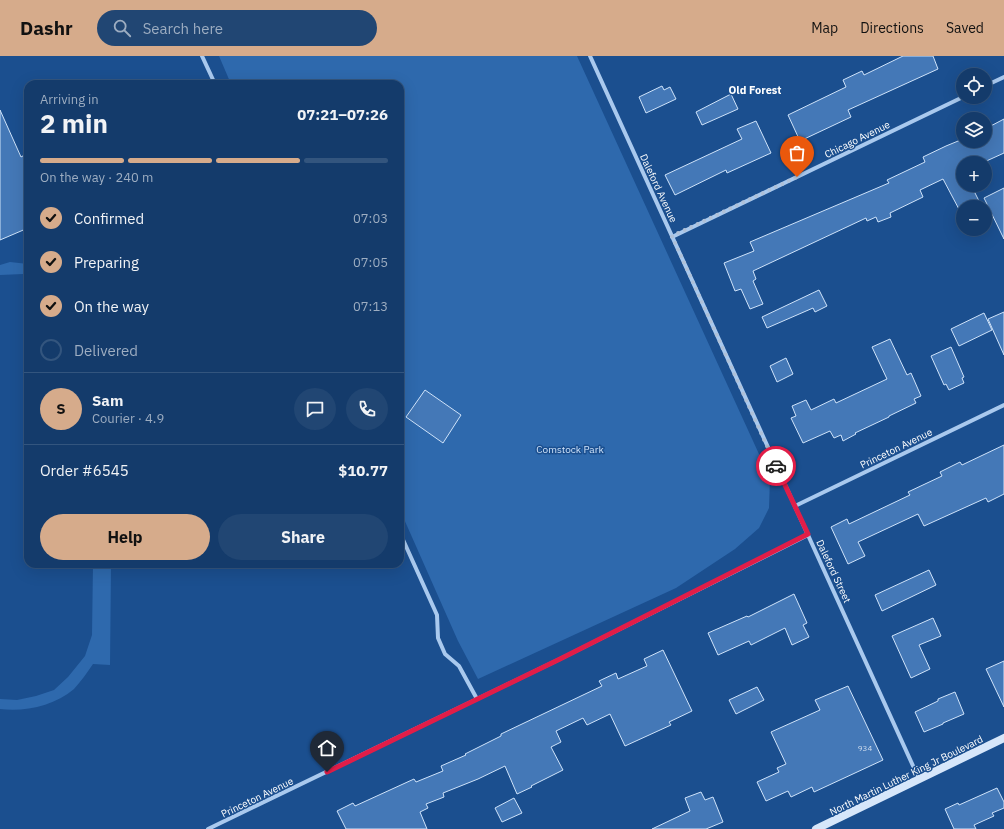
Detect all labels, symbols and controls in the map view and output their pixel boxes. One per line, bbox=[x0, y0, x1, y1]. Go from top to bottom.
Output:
search box bbox=[97, 10, 377, 46]
text: Dashr bbox=[20, 16, 73, 40]
icon: search bbox=[111, 17, 133, 39]
text: Search here bbox=[143, 19, 223, 38]
text: Map bbox=[811, 19, 838, 37]
text: Directions bbox=[860, 19, 924, 37]
text: Saved bbox=[946, 19, 984, 37]
map controls bbox=[956, 68, 992, 236]
button: locate bbox=[956, 68, 992, 104]
district label: Old Forest bbox=[729, 83, 782, 97]
text: Arriving in bbox=[40, 91, 99, 108]
text: 07:21–07:26 bbox=[297, 105, 388, 124]
text: 2 min bbox=[40, 106, 108, 140]
button: layers bbox=[956, 112, 992, 148]
street label: Chicago Avenue bbox=[822, 118, 893, 161]
pin bbox=[780, 136, 814, 177]
icon: bag bbox=[786, 142, 808, 164]
street label: Daleford Avenue bbox=[637, 152, 680, 225]
button: + bbox=[956, 156, 992, 192]
text: On the way · 240 m bbox=[40, 169, 153, 186]
button: − bbox=[956, 200, 992, 236]
icon: check bbox=[40, 207, 62, 229]
text: Confirmed bbox=[74, 209, 144, 228]
text: 07:03 bbox=[353, 210, 388, 227]
icon: check bbox=[40, 251, 62, 273]
text: Preparing bbox=[74, 253, 139, 272]
text: 07:05 bbox=[353, 254, 388, 271]
icon: check bbox=[40, 295, 62, 317]
text: On the way bbox=[74, 297, 149, 316]
text: 07:13 bbox=[353, 298, 388, 315]
text: Delivered bbox=[74, 341, 138, 360]
button: chat bbox=[294, 388, 336, 430]
button: phone bbox=[346, 388, 388, 430]
text: Sam bbox=[92, 391, 123, 410]
text: S bbox=[56, 399, 66, 418]
text: Courier · 4.9 bbox=[92, 410, 164, 427]
street label: Princeton Avenue bbox=[858, 425, 935, 472]
park label: Comstock Park bbox=[536, 443, 604, 456]
courier bbox=[756, 446, 796, 486]
icon: car bbox=[765, 455, 787, 477]
text: Order #6545 bbox=[40, 461, 129, 480]
text: $10.77 bbox=[338, 461, 388, 480]
button: Help bbox=[40, 514, 210, 560]
button: Share bbox=[218, 514, 388, 560]
street label: Daleford Street bbox=[813, 538, 854, 605]
pin bbox=[310, 731, 344, 772]
street label: North Martin Luther King Jr Boulevard bbox=[827, 733, 985, 818]
icon: home bbox=[316, 737, 338, 759]
house number: 934 bbox=[858, 743, 872, 753]
street label: Princeton Avenue bbox=[219, 774, 296, 821]

